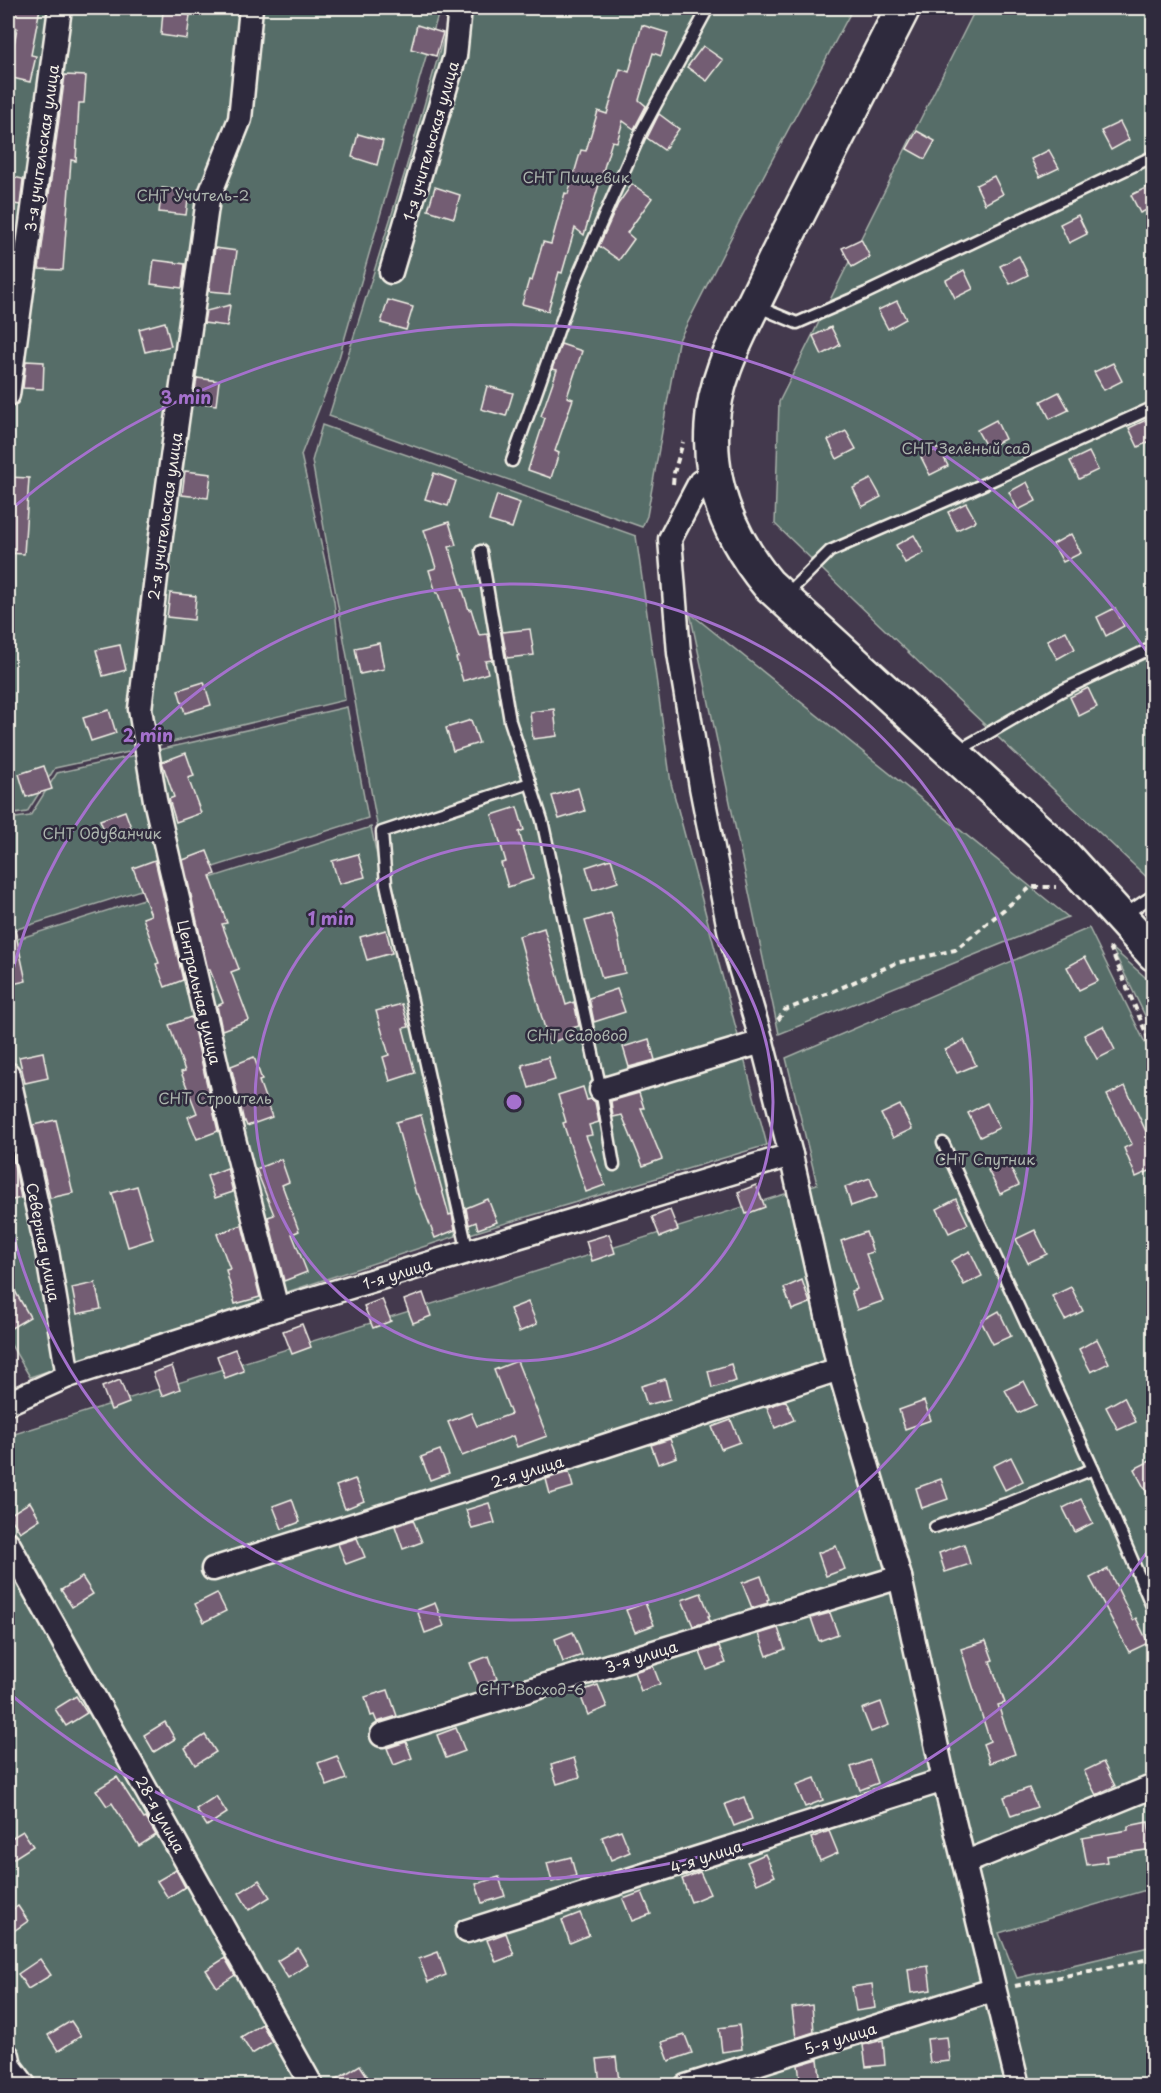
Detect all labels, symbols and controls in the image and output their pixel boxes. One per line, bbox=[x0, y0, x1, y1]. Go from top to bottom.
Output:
street label: 1-я учительская улица bbox=[396, 58, 464, 224]
street label: 3-я учительская улица bbox=[18, 62, 64, 233]
park label: СНТ Пищевик bbox=[522, 165, 630, 188]
park label: СНТ Учитель-2 bbox=[137, 183, 249, 206]
text: 3 min bbox=[161, 383, 211, 410]
street label: 2-я учительская улица bbox=[141, 430, 187, 601]
park label: СНТ Зелёный сад bbox=[902, 436, 1030, 459]
text: 2 min bbox=[123, 721, 173, 748]
park label: СНТ Одуванчик bbox=[43, 821, 162, 844]
text: 1 min bbox=[308, 904, 354, 931]
street label: Центральная улица bbox=[172, 917, 228, 1067]
park label: СНТ Садовод bbox=[526, 1023, 628, 1046]
park label: СНТ Строитель bbox=[158, 1086, 272, 1109]
centre of rings bbox=[504, 1092, 524, 1112]
park label: СНТ Спутник bbox=[935, 1147, 1035, 1170]
street label: Северная улица bbox=[21, 1181, 67, 1304]
street label: 1-я улица bbox=[359, 1251, 435, 1294]
street label: 2-я улица bbox=[488, 1449, 567, 1493]
street label: 3-я улица bbox=[602, 1634, 681, 1678]
park label: СНТ Восход-6 bbox=[478, 1677, 584, 1700]
street label: 28-я улица bbox=[130, 1771, 192, 1857]
street label: 4-я улица bbox=[667, 1833, 746, 1878]
street label: 5-я улица bbox=[801, 2016, 879, 2060]

